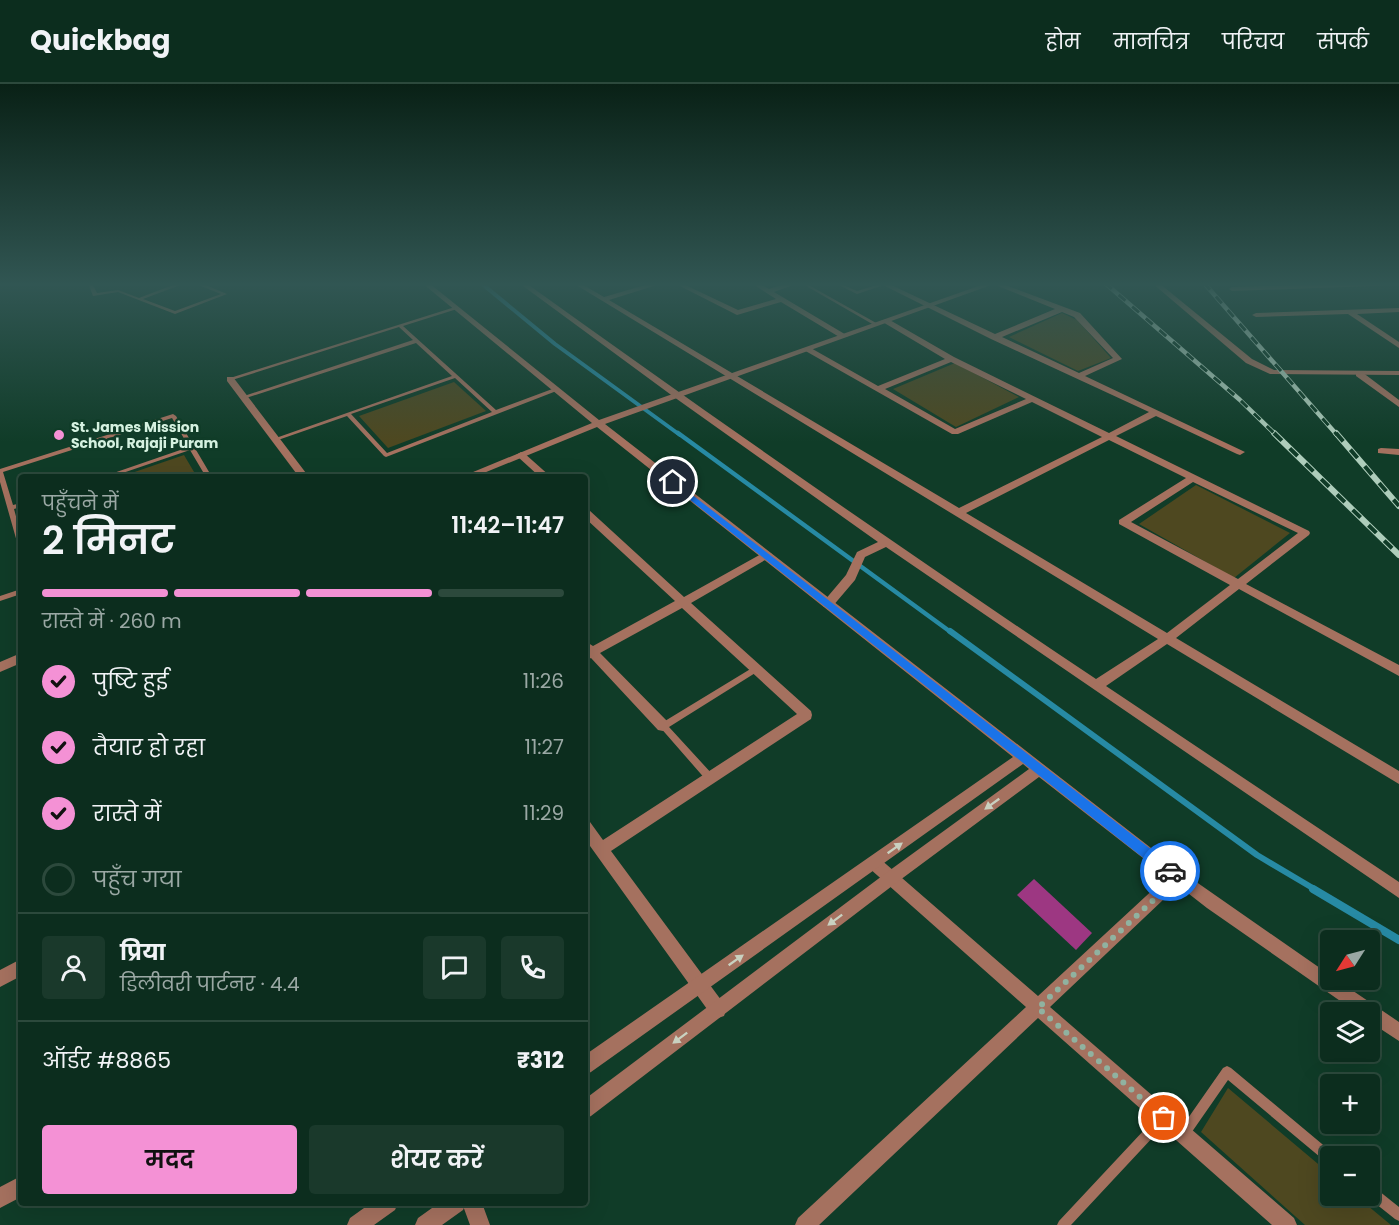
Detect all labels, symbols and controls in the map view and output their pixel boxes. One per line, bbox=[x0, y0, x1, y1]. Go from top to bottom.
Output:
text: Quickbag bbox=[30, 21, 170, 60]
text: होम bbox=[1046, 27, 1081, 56]
text: मानचित्र bbox=[1114, 27, 1189, 56]
text: परिचय bbox=[1222, 27, 1284, 56]
text: संपर्क bbox=[1317, 27, 1369, 56]
place label: St. James Mission School, Rajaji Puram bbox=[71, 417, 219, 453]
marker: St. James Mission School, Rajaji Puram bbox=[52, 428, 66, 442]
pin bbox=[647, 456, 698, 507]
icon: home bbox=[656, 465, 689, 498]
text: पहुँचने में bbox=[42, 489, 118, 517]
text: 11:42–11:47 bbox=[451, 510, 564, 541]
text: 2 मिनट bbox=[42, 513, 175, 568]
text: रास्ते में · 260 m bbox=[42, 607, 182, 635]
icon: check bbox=[42, 665, 75, 698]
text: पुष्टि हुई bbox=[93, 666, 168, 697]
text: 11:26 bbox=[523, 667, 564, 695]
icon: check bbox=[42, 731, 75, 764]
text: तैयार हो रहा bbox=[93, 732, 205, 763]
text: 11:27 bbox=[525, 733, 564, 761]
icon: check bbox=[42, 797, 75, 830]
text: रास्ते में bbox=[93, 798, 161, 829]
one-way arrow bbox=[985, 798, 1000, 810]
text: 11:29 bbox=[523, 799, 564, 827]
courier bbox=[1140, 841, 1200, 901]
one-way arrow bbox=[887, 842, 903, 854]
icon: car bbox=[1154, 855, 1187, 888]
text: पहुँच गया bbox=[93, 864, 181, 895]
one-way arrow bbox=[828, 914, 843, 926]
north arrow bbox=[1320, 930, 1380, 990]
map controls bbox=[1320, 930, 1380, 1206]
button: person bbox=[42, 936, 105, 999]
button: chat bbox=[423, 936, 486, 999]
button: phone bbox=[501, 936, 564, 999]
text: प्रिया bbox=[120, 937, 166, 968]
one-way arrow bbox=[727, 954, 743, 966]
text: डिलीवरी पार्टनर · 4.4 bbox=[120, 970, 299, 998]
button: layers bbox=[1320, 1002, 1380, 1062]
one-way arrow bbox=[673, 1032, 688, 1044]
text: ऑर्डर #8865 bbox=[42, 1045, 171, 1076]
text: ₹312 bbox=[517, 1045, 564, 1076]
button: + bbox=[1320, 1074, 1380, 1134]
pin bbox=[1138, 1092, 1189, 1143]
icon: bag bbox=[1147, 1101, 1180, 1134]
button: मदद bbox=[42, 1125, 297, 1194]
button: शेयर करें bbox=[309, 1125, 564, 1194]
button: − bbox=[1320, 1146, 1380, 1206]

